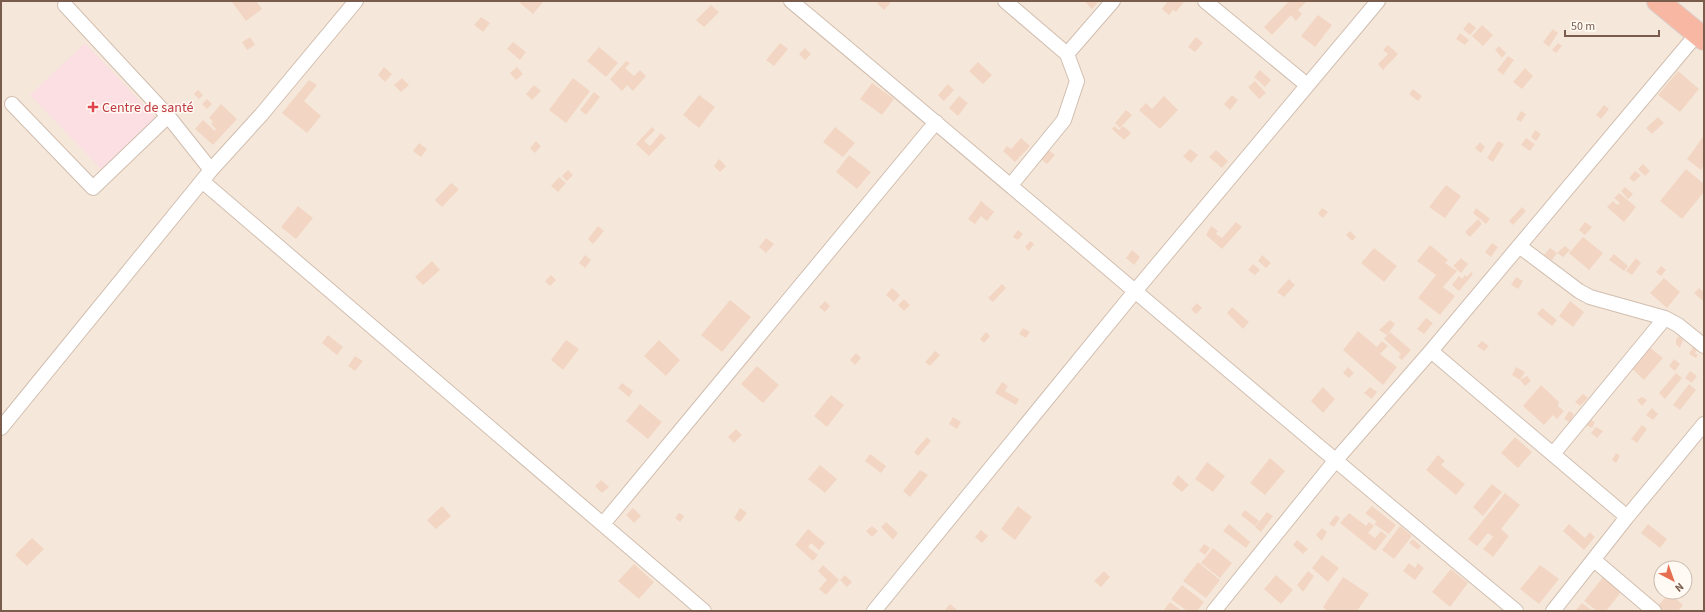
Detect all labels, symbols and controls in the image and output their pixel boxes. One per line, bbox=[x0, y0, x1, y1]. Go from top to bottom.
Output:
scale bar bbox=[1565, 12, 1659, 38]
text: 50 m bbox=[1571, 18, 1595, 35]
place label: Centre de santé bbox=[102, 98, 193, 118]
marker: Centre de santé bbox=[87, 101, 99, 113]
north arrow bbox=[1653, 560, 1693, 600]
text: N bbox=[1672, 579, 1687, 595]

